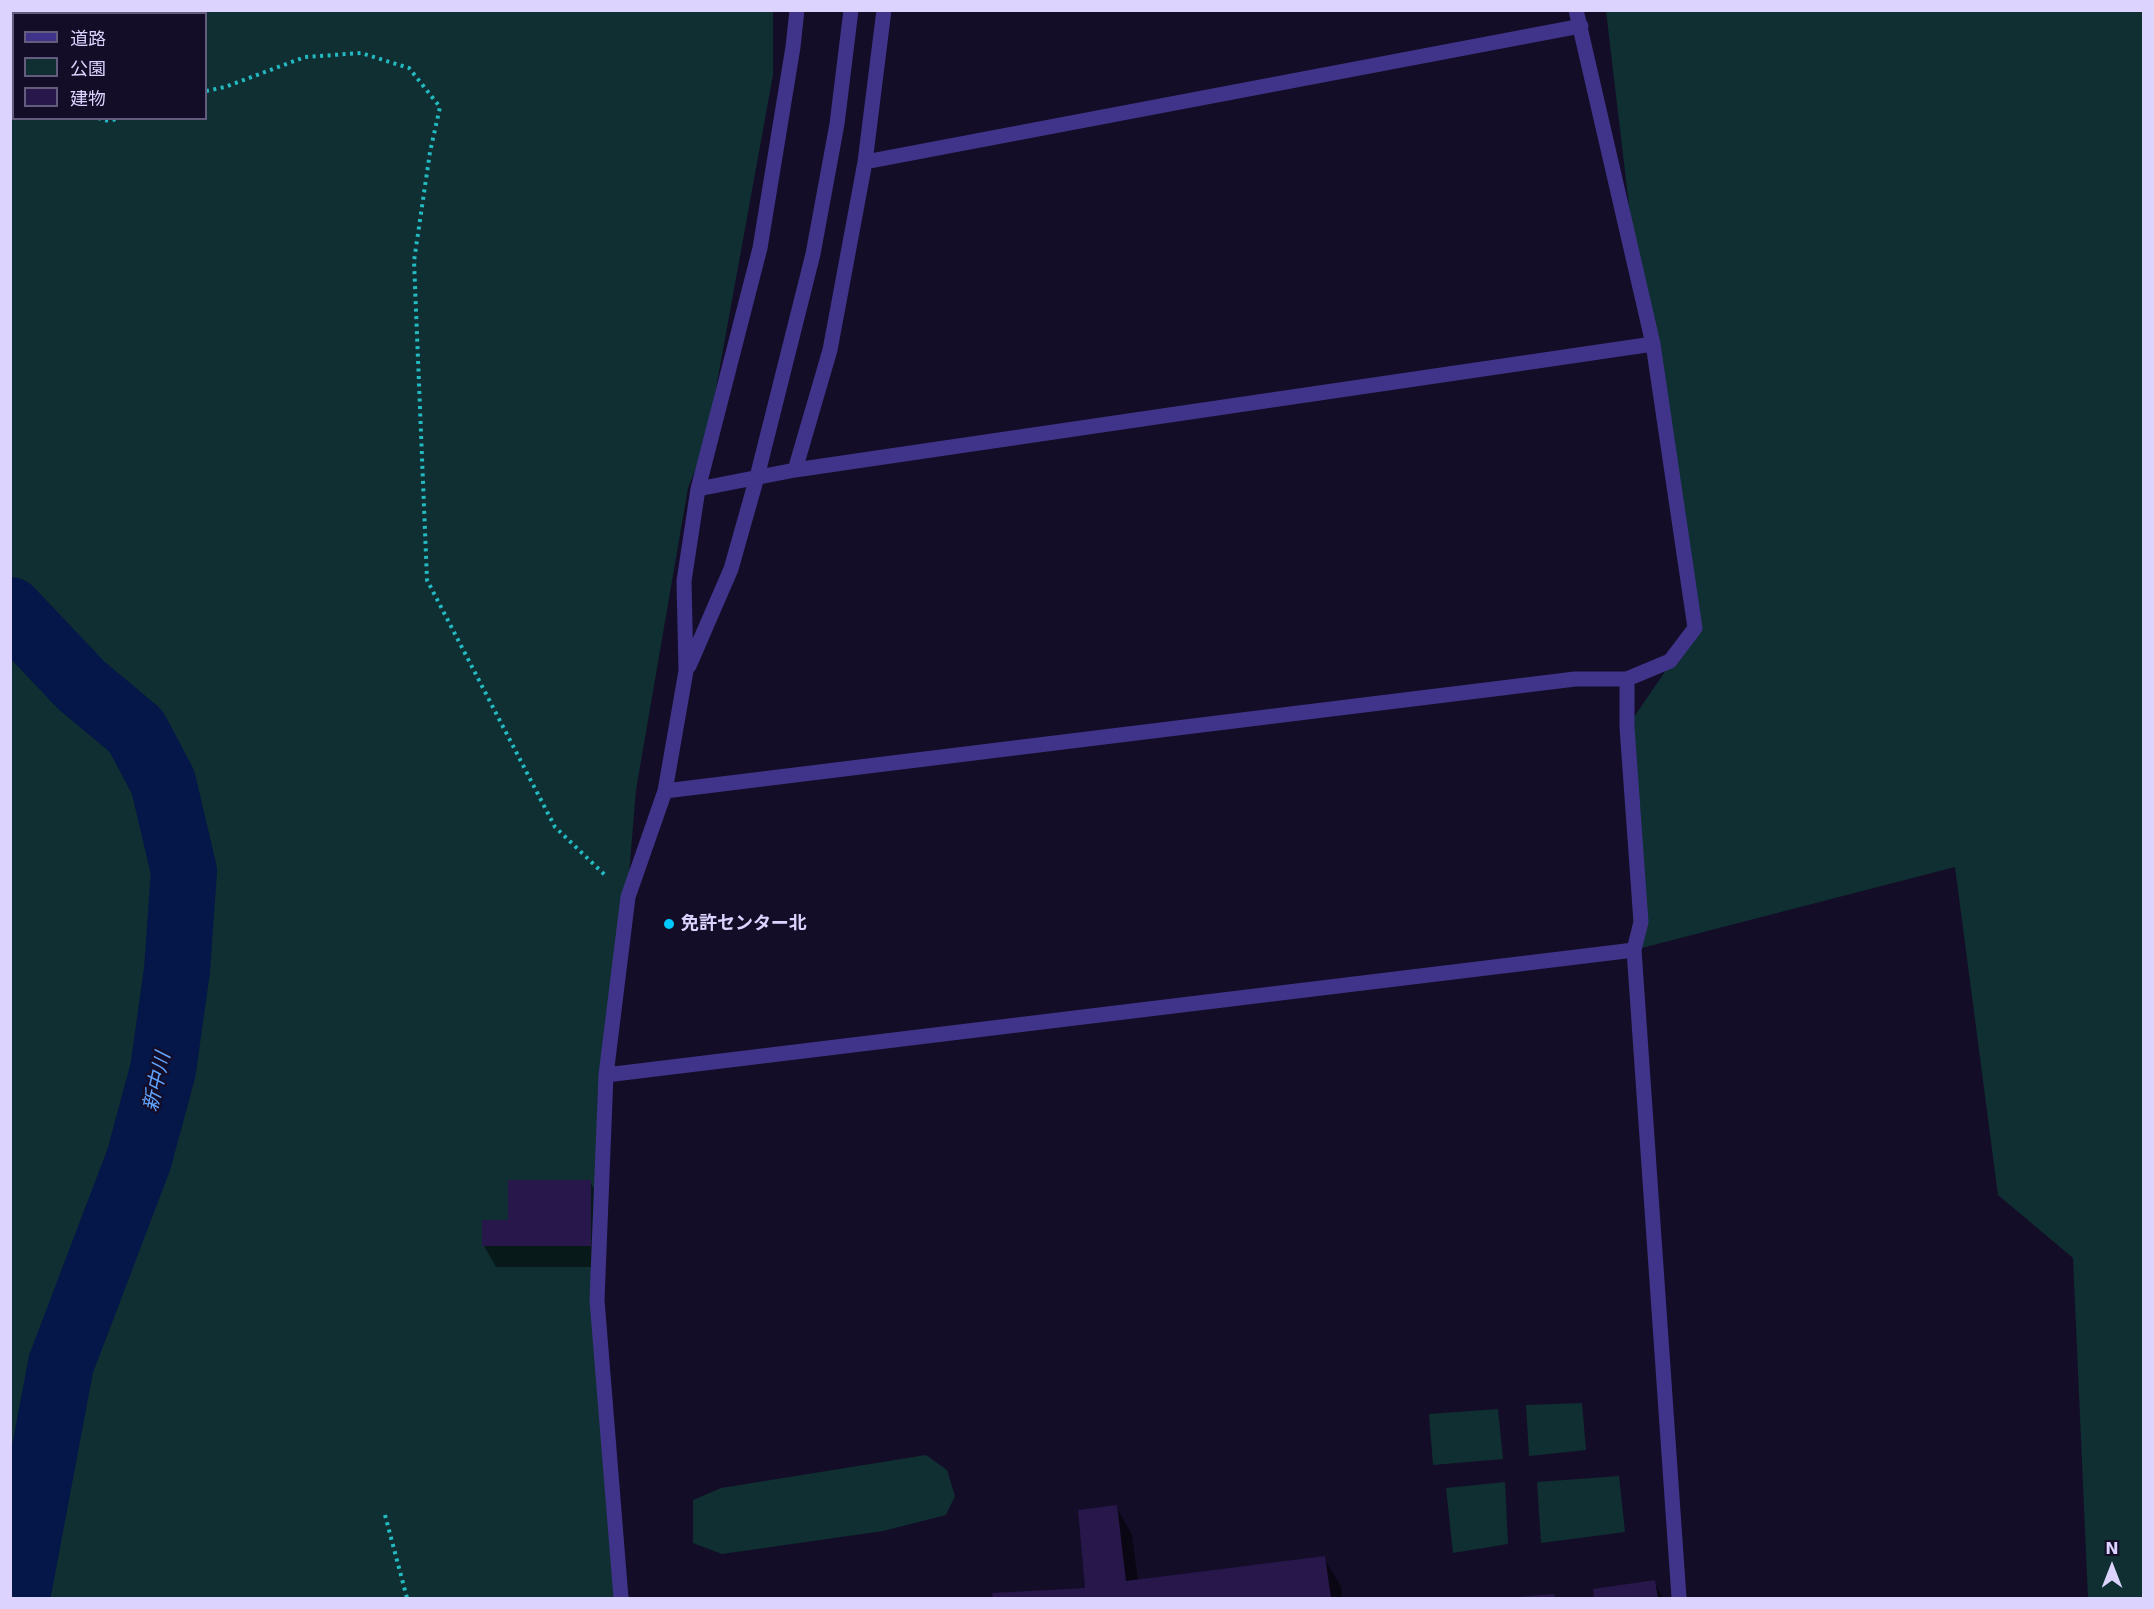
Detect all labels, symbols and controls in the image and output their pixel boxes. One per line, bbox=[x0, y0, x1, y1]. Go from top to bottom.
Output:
legend bbox=[12, 12, 207, 120]
text: 道路 bbox=[70, 28, 106, 49]
text: 公園 bbox=[70, 58, 106, 79]
text: 建物 bbox=[70, 88, 106, 109]
place label: 免許センター北 bbox=[681, 913, 807, 935]
marker: 免許センター北 bbox=[662, 917, 676, 931]
water label: 新中川 bbox=[140, 1050, 176, 1114]
north arrow bbox=[2082, 1537, 2142, 1597]
text: N bbox=[2105, 1539, 2119, 1558]

